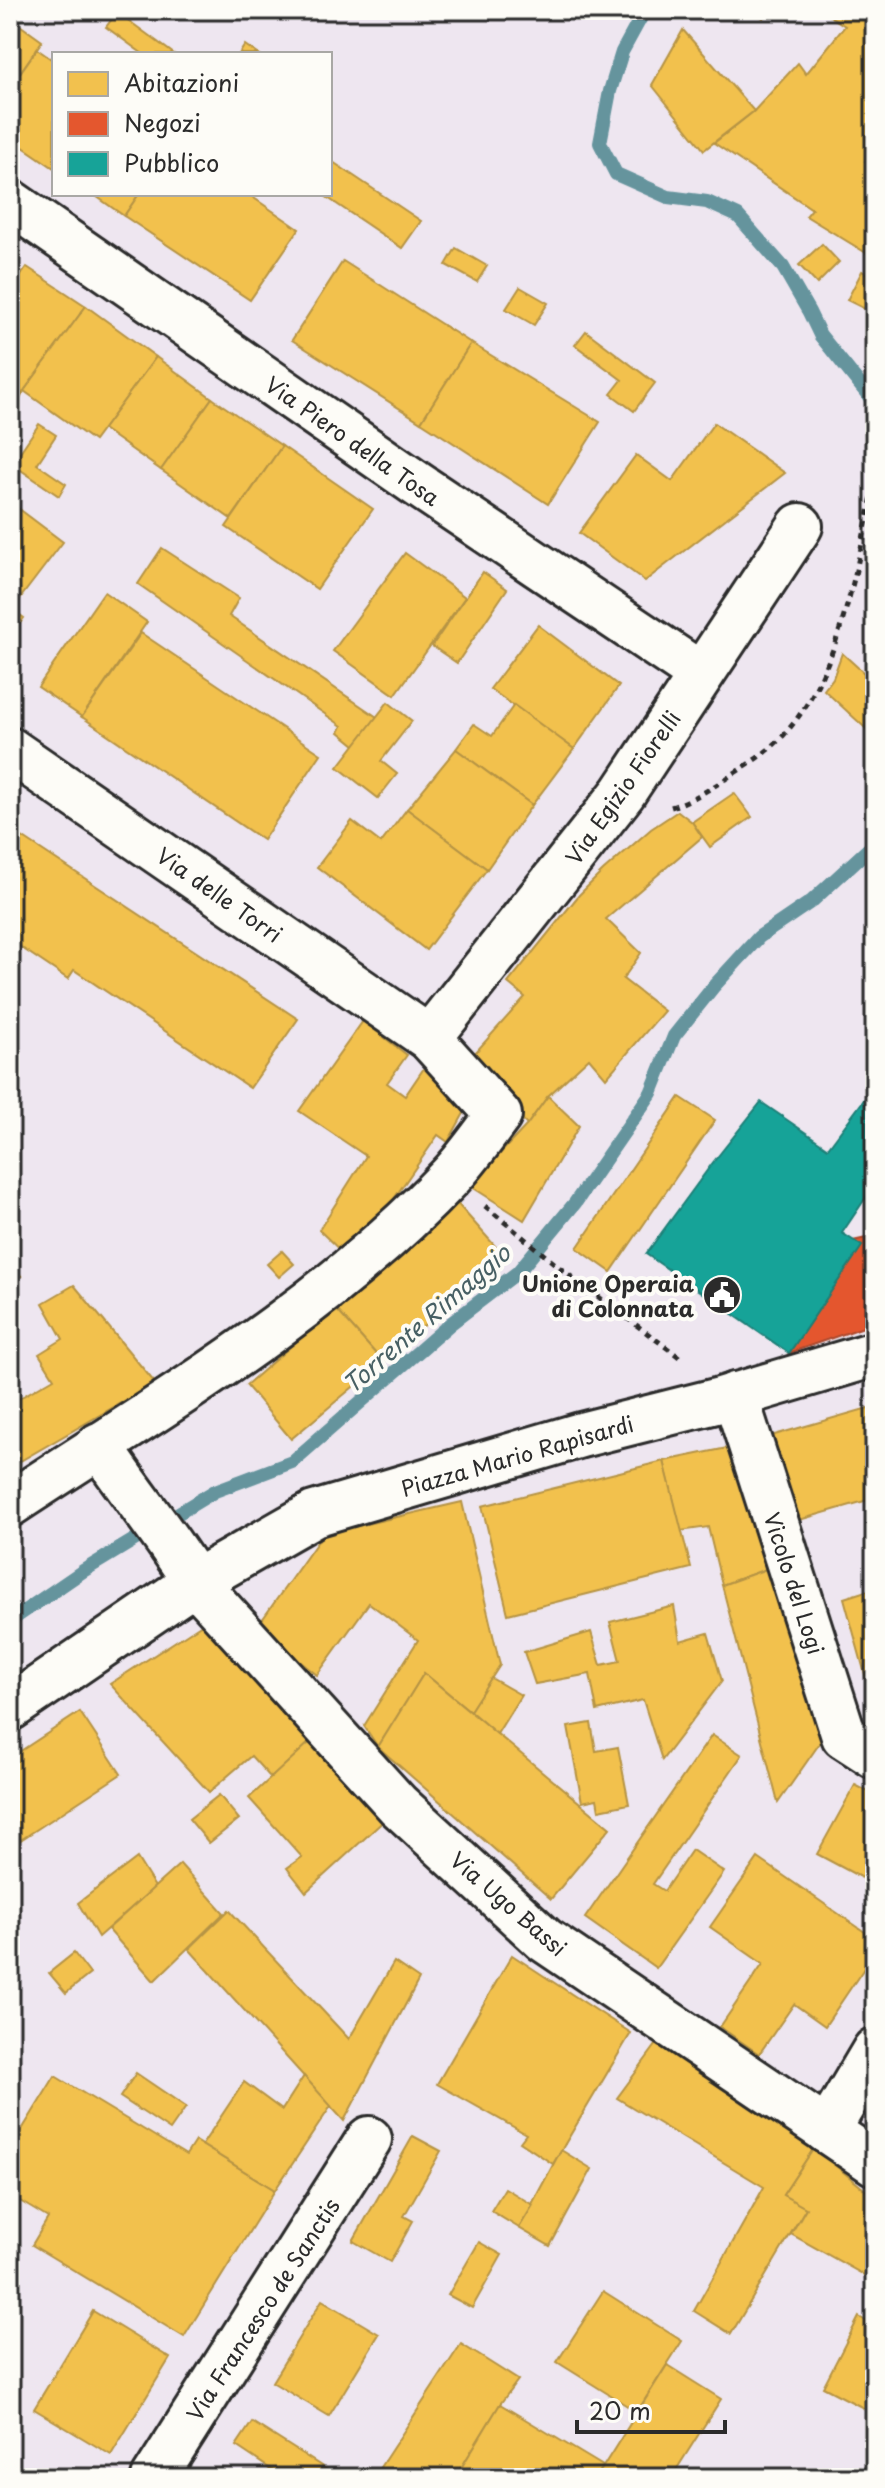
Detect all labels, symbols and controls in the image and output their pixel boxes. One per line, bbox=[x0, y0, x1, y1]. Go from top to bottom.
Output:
legend bbox=[52, 52, 332, 196]
text: Abitazioni bbox=[124, 64, 239, 100]
text: Negozi bbox=[124, 104, 201, 140]
text: Pubblico bbox=[124, 144, 219, 180]
street label: Via Piero della Tosa bbox=[259, 367, 447, 513]
street label: Via Egizio Fiorelli bbox=[556, 703, 688, 871]
street label: Via delle Torri bbox=[150, 838, 290, 950]
water label: Torrente Rimaggio bbox=[334, 1234, 519, 1401]
place label: Unione Operaia di Colonnata bbox=[522, 1266, 695, 1324]
public building icon: Unione Operaia di Colonnata bbox=[701, 1274, 743, 1316]
street label: Piazza Mario Rapisardi bbox=[397, 1406, 637, 1504]
street label: Vicolo del Logi bbox=[756, 1508, 834, 1658]
street label: Via Ugo Bassi bbox=[443, 1843, 575, 1963]
street label: Via Francesco de Sanctis bbox=[177, 2191, 347, 2427]
scale bar bbox=[577, 2384, 725, 2434]
text: 20 m bbox=[589, 2392, 651, 2428]

